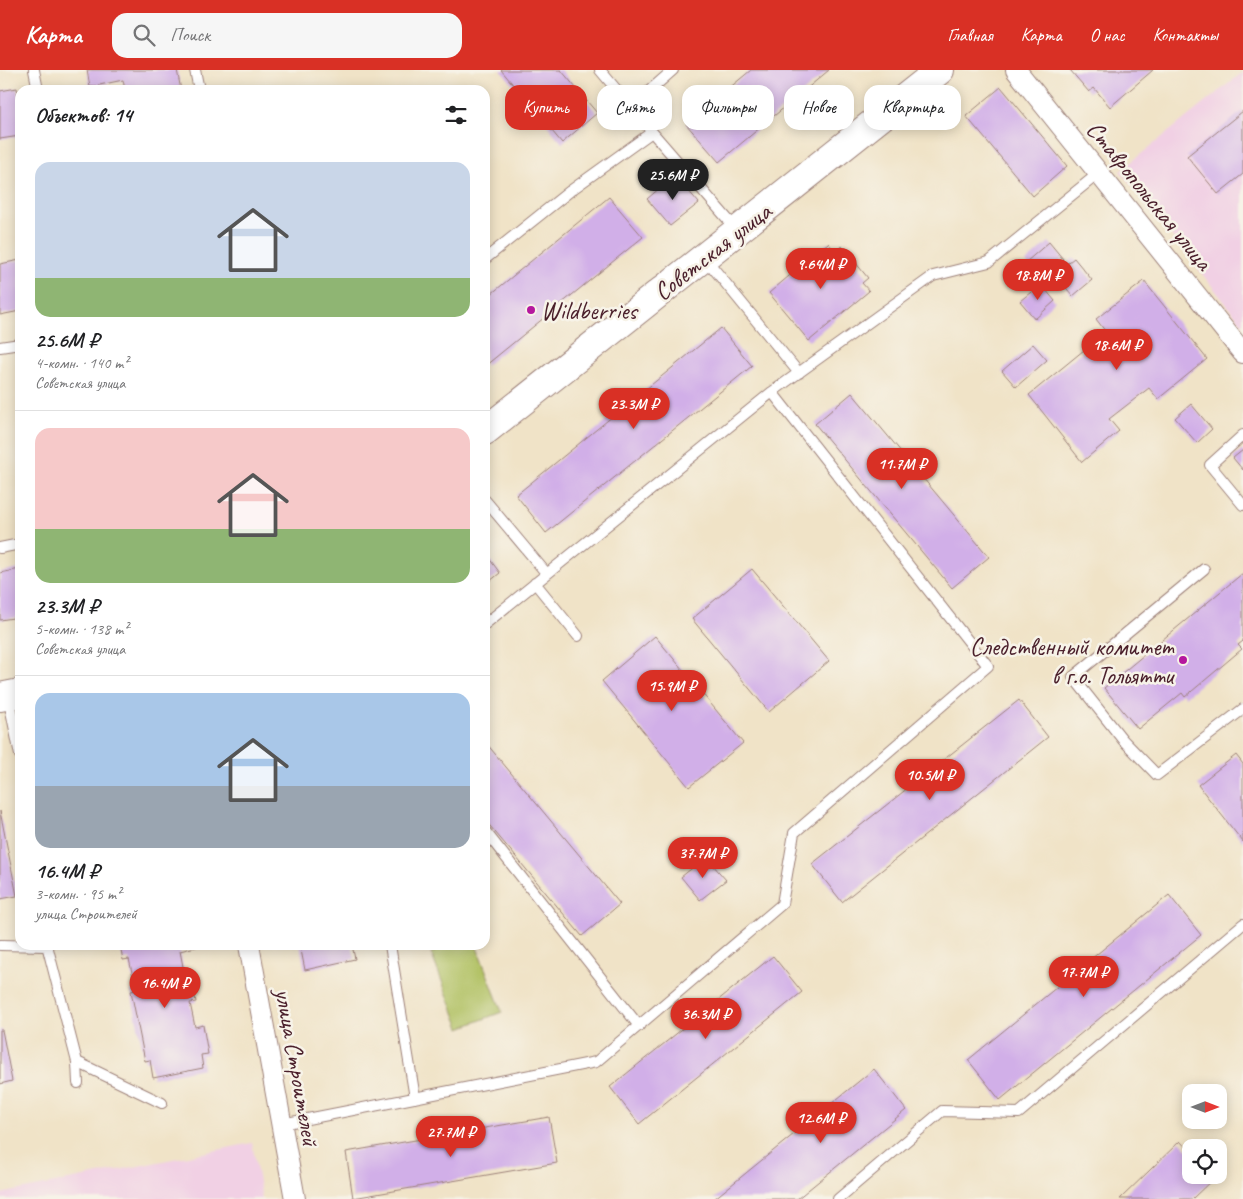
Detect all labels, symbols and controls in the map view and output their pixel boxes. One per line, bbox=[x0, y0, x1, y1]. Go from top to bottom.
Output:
search box bbox=[112, 13, 462, 58]
text: Карта bbox=[25, 20, 82, 50]
icon: search bbox=[130, 21, 158, 49]
text: Поиск bbox=[170, 23, 210, 47]
text: Главная bbox=[948, 24, 993, 46]
text: Карта bbox=[1021, 24, 1062, 46]
text: О нас bbox=[1090, 24, 1125, 46]
text: Контакты bbox=[1153, 24, 1218, 46]
chip: Купить bbox=[505, 85, 587, 130]
chip: Снять bbox=[597, 85, 672, 130]
chip: Фильтры bbox=[682, 85, 774, 130]
chip: Новое bbox=[784, 85, 854, 130]
chip: Квартира bbox=[864, 85, 961, 130]
icon: filters bbox=[442, 101, 470, 129]
text: Объектов: 14 bbox=[35, 102, 132, 128]
street label: Ставропольская улица bbox=[1079, 114, 1221, 278]
pin: 25.6M ₽ bbox=[627, 158, 719, 201]
text: 25.6M ₽ bbox=[649, 165, 697, 185]
street label: Советская улица bbox=[647, 194, 780, 308]
icon: home bbox=[208, 195, 298, 285]
pin: 9.64M ₽ bbox=[775, 248, 867, 290]
text: 9.64M ₽ bbox=[797, 254, 845, 274]
pin: 18.8M ₽ bbox=[992, 258, 1084, 301]
text: 18.8M ₽ bbox=[1014, 265, 1062, 285]
place label: Wildberries bbox=[541, 295, 639, 327]
marker: Wildberries bbox=[525, 304, 537, 316]
text: 25.6M ₽ bbox=[35, 327, 99, 353]
pin: 18.6M ₽ bbox=[1071, 328, 1163, 371]
text: 18.6M ₽ bbox=[1093, 335, 1141, 355]
text: 4-комн. · 140 m² bbox=[35, 353, 128, 373]
text: Советская улица bbox=[35, 373, 125, 393]
pin: 23.3M ₽ bbox=[588, 388, 680, 430]
text: 23.3M ₽ bbox=[610, 394, 658, 414]
pin: 11.7M ₽ bbox=[856, 448, 948, 490]
text: 11.7M ₽ bbox=[878, 454, 926, 474]
icon: home bbox=[208, 460, 298, 550]
text: 23.3M ₽ bbox=[35, 593, 99, 619]
text: 5-комн. · 138 m² bbox=[35, 619, 128, 639]
place label: Следственный комитет в г.о. Тольятти bbox=[970, 631, 1175, 692]
text: Советская улица bbox=[35, 639, 125, 659]
marker: Следственный комитет в г.о. Тольятти bbox=[1177, 654, 1189, 666]
pin: 15.9M ₽ bbox=[626, 670, 718, 712]
text: 15.9M ₽ bbox=[648, 676, 696, 696]
icon: home bbox=[208, 725, 298, 815]
pin: 10.5M ₽ bbox=[884, 758, 976, 801]
text: 10.5M ₽ bbox=[906, 765, 954, 785]
pin: 37.7M ₽ bbox=[657, 836, 749, 879]
text: 37.7M ₽ bbox=[679, 843, 727, 863]
text: 16.4M ₽ bbox=[35, 858, 99, 884]
text: 3-комн. · 95 m² bbox=[35, 884, 121, 904]
text: улица Строителей bbox=[35, 904, 137, 924]
pin: 17.7M ₽ bbox=[1038, 956, 1130, 998]
text: 17.7M ₽ bbox=[1060, 962, 1108, 982]
pin: 16.4M ₽ bbox=[119, 966, 211, 1009]
text: 16.4M ₽ bbox=[141, 973, 189, 993]
street label: улица Строителей bbox=[267, 984, 327, 1150]
pin: 36.3M ₽ bbox=[660, 998, 752, 1040]
text: 36.3M ₽ bbox=[682, 1004, 730, 1024]
north arrow bbox=[1182, 1084, 1228, 1129]
map controls bbox=[1182, 1084, 1227, 1184]
pin: 12.6M ₽ bbox=[775, 1102, 867, 1144]
text: 12.6M ₽ bbox=[797, 1108, 845, 1128]
pin: 27.7M ₽ bbox=[405, 1116, 497, 1158]
text: 27.7M ₽ bbox=[427, 1122, 475, 1142]
button: locate bbox=[1182, 1139, 1227, 1184]

